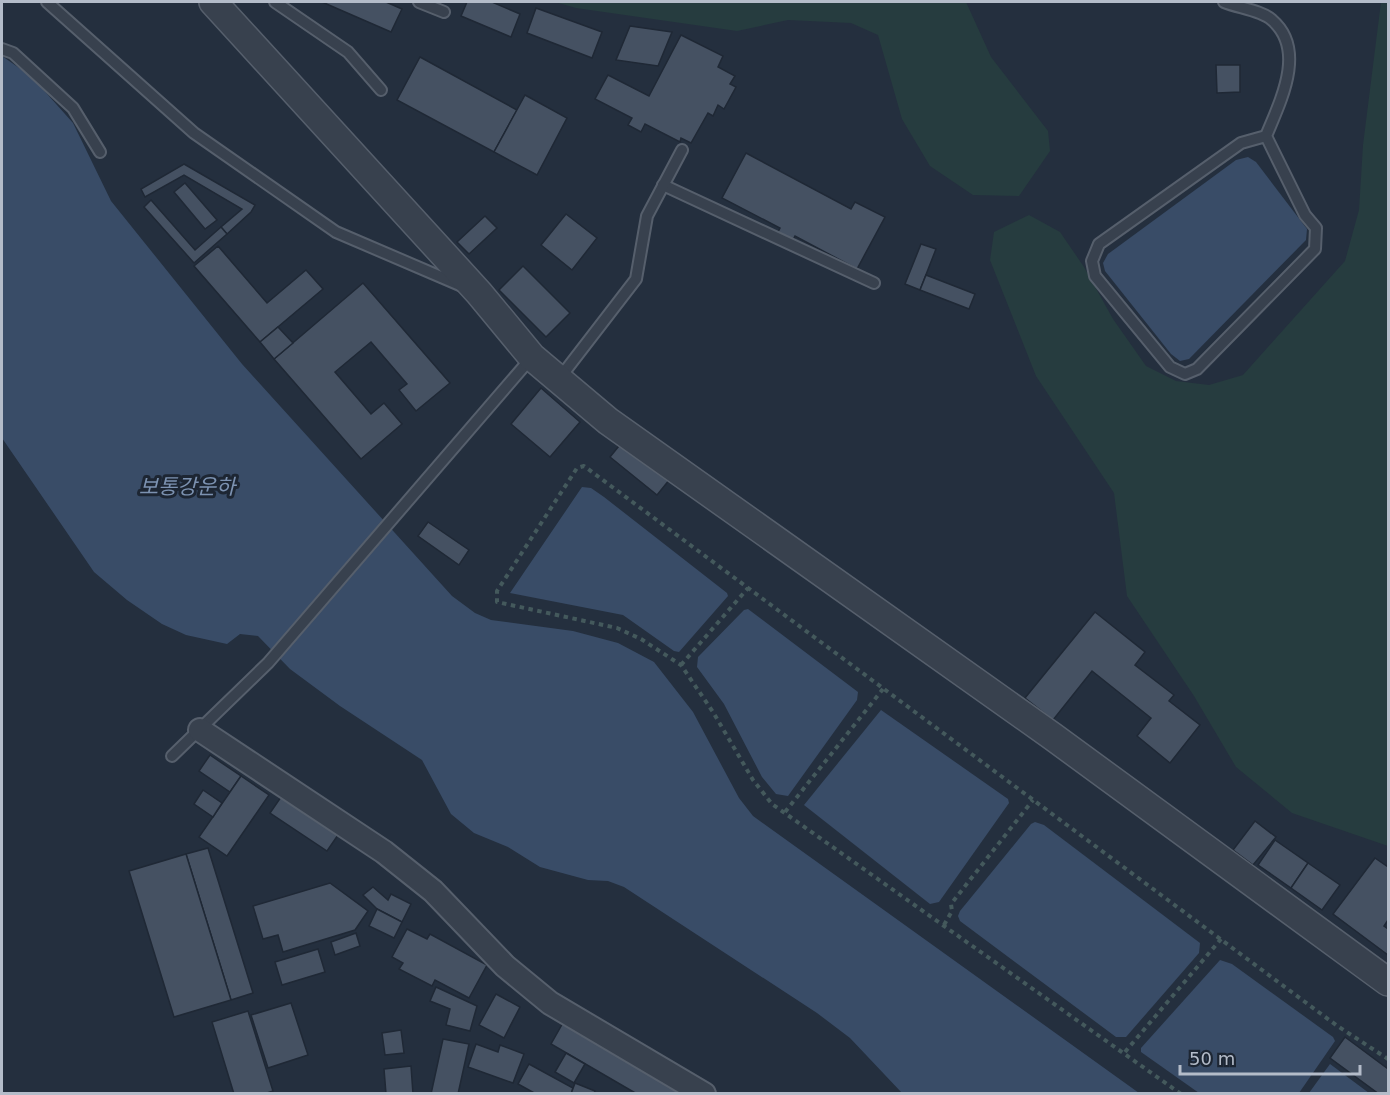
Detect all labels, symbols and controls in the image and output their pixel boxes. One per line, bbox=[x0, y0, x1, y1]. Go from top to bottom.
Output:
water label: 보통강운하 bbox=[139, 475, 238, 499]
scale bar bbox=[1180, 1038, 1360, 1076]
text: 50 m bbox=[1189, 1048, 1235, 1069]

